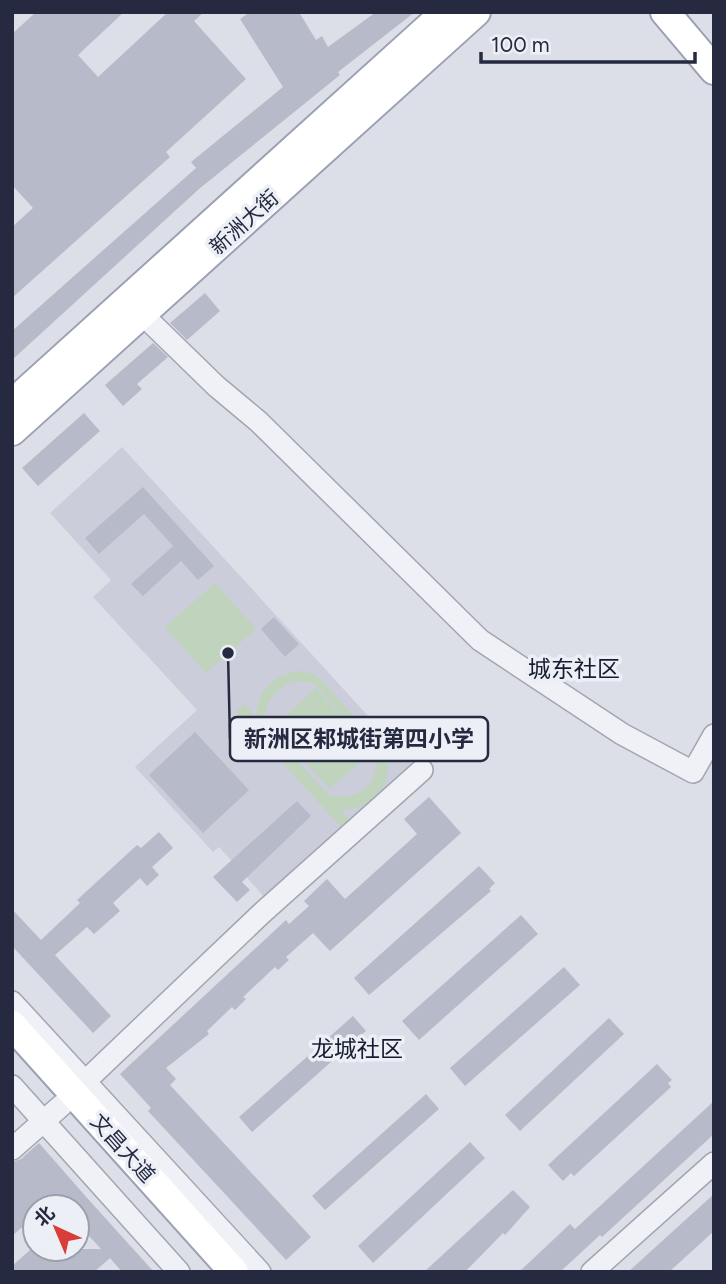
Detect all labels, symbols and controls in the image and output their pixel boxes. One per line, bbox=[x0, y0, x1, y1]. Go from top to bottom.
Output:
scale bar bbox=[481, 21, 694, 65]
text: 100 m bbox=[491, 32, 550, 57]
street label: 新洲大街 bbox=[204, 185, 284, 259]
district label: 城东社区 bbox=[528, 655, 620, 683]
callout: 新洲区邾城街第四小学 bbox=[230, 717, 488, 761]
text: 新洲区邾城街第四小学 bbox=[244, 725, 474, 753]
district label: 龙城社区 bbox=[311, 1035, 403, 1063]
street label: 文昌大道 bbox=[86, 1108, 160, 1188]
north arrow bbox=[21, 1193, 91, 1263]
text: 北 bbox=[30, 1201, 59, 1231]

